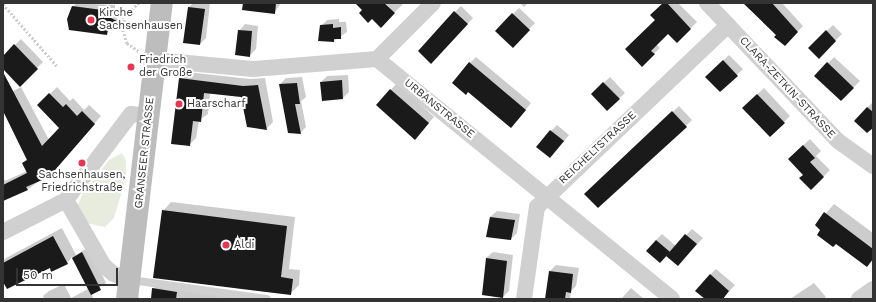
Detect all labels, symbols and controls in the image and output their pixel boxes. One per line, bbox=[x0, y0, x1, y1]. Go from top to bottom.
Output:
place label: Kirche Sachsenhausen bbox=[99, 7, 183, 33]
marker: Kirche Sachsenhausen bbox=[86, 15, 96, 25]
street label: CLARA-ZETKIN-STRASSE bbox=[736, 34, 838, 142]
place label: Friedrich der Große bbox=[139, 54, 192, 80]
marker: Friedrich der Große bbox=[126, 62, 136, 72]
street label: URBANSTRASSE bbox=[401, 77, 477, 141]
street label: GRANSEER STRASSE bbox=[133, 97, 157, 209]
place label: Haarscharf bbox=[187, 97, 246, 111]
marker: Haarscharf bbox=[174, 99, 184, 109]
street label: REICHELTSTRASSE bbox=[557, 109, 639, 187]
marker: Sachsenhausen, Friedrichstraße bbox=[77, 158, 87, 168]
place label: Sachsenhausen, Friedrichstraße bbox=[39, 169, 125, 195]
place label: Aldi bbox=[234, 238, 254, 252]
marker: Aldi bbox=[221, 240, 231, 250]
scale bar bbox=[18, 260, 120, 286]
text: 50 m bbox=[23, 268, 53, 282]

